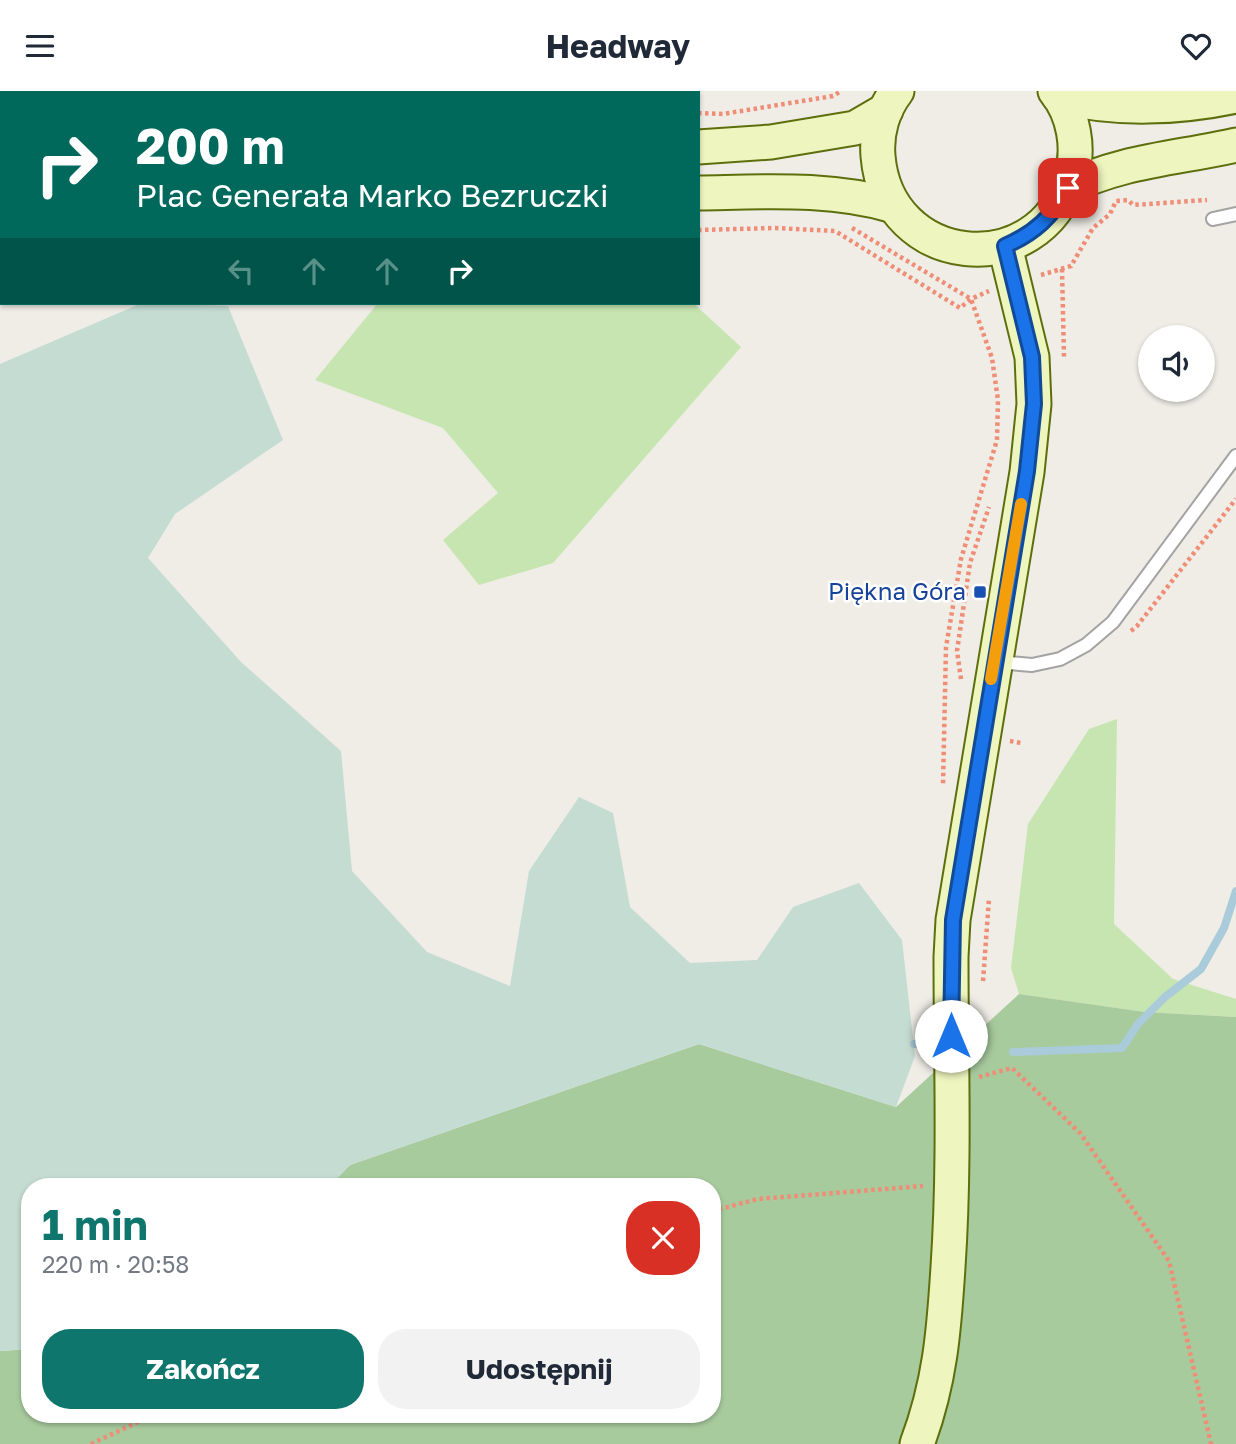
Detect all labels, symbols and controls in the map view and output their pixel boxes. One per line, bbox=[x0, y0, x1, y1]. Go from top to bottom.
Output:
icon: menu bbox=[21, 27, 59, 65]
text: Headway bbox=[546, 27, 690, 65]
icon: heart bbox=[1177, 27, 1215, 65]
text: 200 m bbox=[136, 116, 285, 175]
icon: right bbox=[21, 119, 112, 210]
pin bbox=[1038, 158, 1098, 218]
icon: arrive bbox=[1049, 169, 1087, 207]
text: Plac Generała Marko Bezruczki bbox=[136, 176, 609, 214]
icon: left bbox=[222, 252, 260, 290]
icon: ahead bbox=[295, 252, 333, 290]
icon: ahead bbox=[368, 252, 406, 290]
icon: right bbox=[441, 252, 479, 290]
map controls bbox=[1138, 325, 1215, 402]
button: sound bbox=[1138, 325, 1215, 402]
place label: Piękna Góra bbox=[828, 576, 966, 605]
marker: Piękna Góra bbox=[972, 584, 988, 600]
position arrow bbox=[914, 999, 988, 1073]
text: 1 min bbox=[42, 1199, 148, 1249]
button: close bbox=[626, 1201, 700, 1275]
text: 220 m · 20:58 bbox=[42, 1250, 189, 1278]
button: Zakończ bbox=[42, 1329, 364, 1409]
button: Udostępnij bbox=[378, 1329, 700, 1409]

